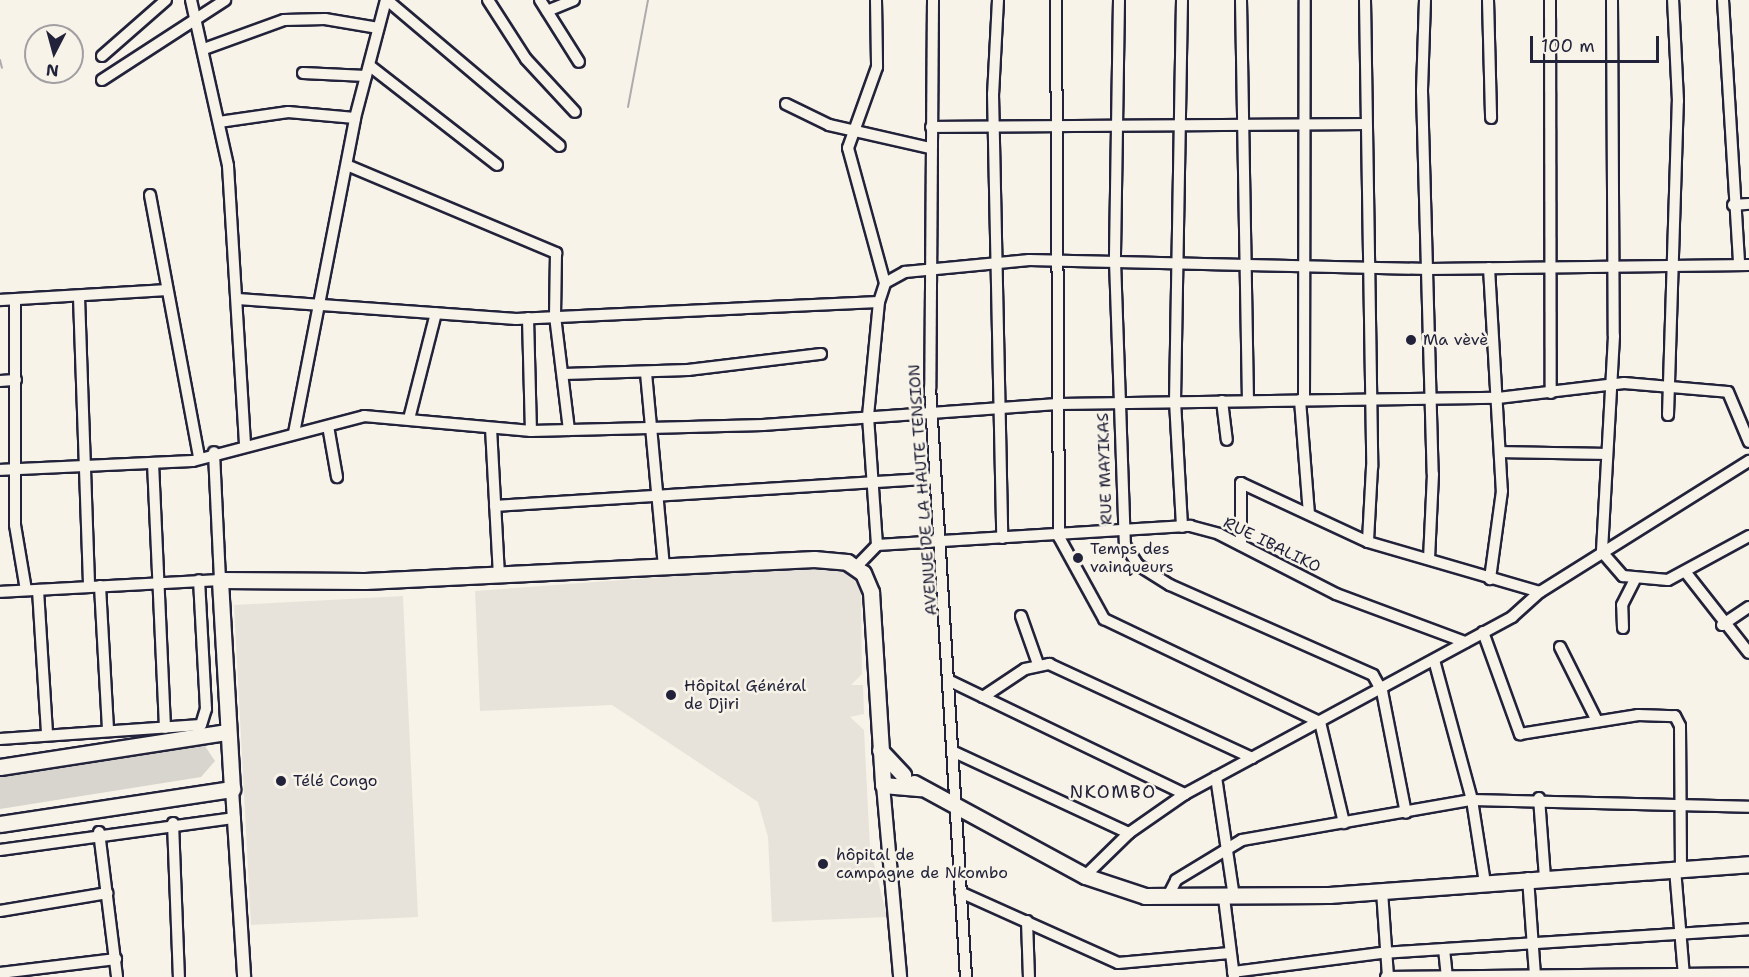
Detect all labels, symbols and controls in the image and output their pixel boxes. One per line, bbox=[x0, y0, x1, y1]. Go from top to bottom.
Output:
north arrow bbox=[24, 24, 84, 84]
scale bar bbox=[1533, 24, 1662, 62]
text: 100 m bbox=[1541, 34, 1595, 58]
text: N bbox=[45, 59, 60, 82]
place label: Ma vèvè bbox=[1423, 330, 1488, 350]
marker: Ma vèvè bbox=[1404, 333, 1418, 347]
street label: AVENUE DE LA HAUTE TENSION bbox=[905, 364, 941, 616]
street label: RUE MAYIKAS bbox=[1093, 413, 1117, 525]
street label: RUE IBALIKO bbox=[1220, 513, 1324, 577]
place label: Temps des vainqueurs bbox=[1090, 539, 1174, 577]
marker: Temps des vainqueurs bbox=[1071, 551, 1085, 565]
place label: Hôpital Général de Djiri bbox=[684, 676, 806, 714]
marker: Hôpital Général de Djiri bbox=[662, 686, 680, 704]
place label: Télé Congo bbox=[293, 771, 378, 791]
marker: Télé Congo bbox=[274, 774, 288, 788]
district label: NKOMBO bbox=[1069, 781, 1157, 803]
place label: hôpital de campagne de Nkombo bbox=[836, 845, 1008, 883]
marker: hôpital de campagne de Nkombo bbox=[814, 855, 832, 873]

